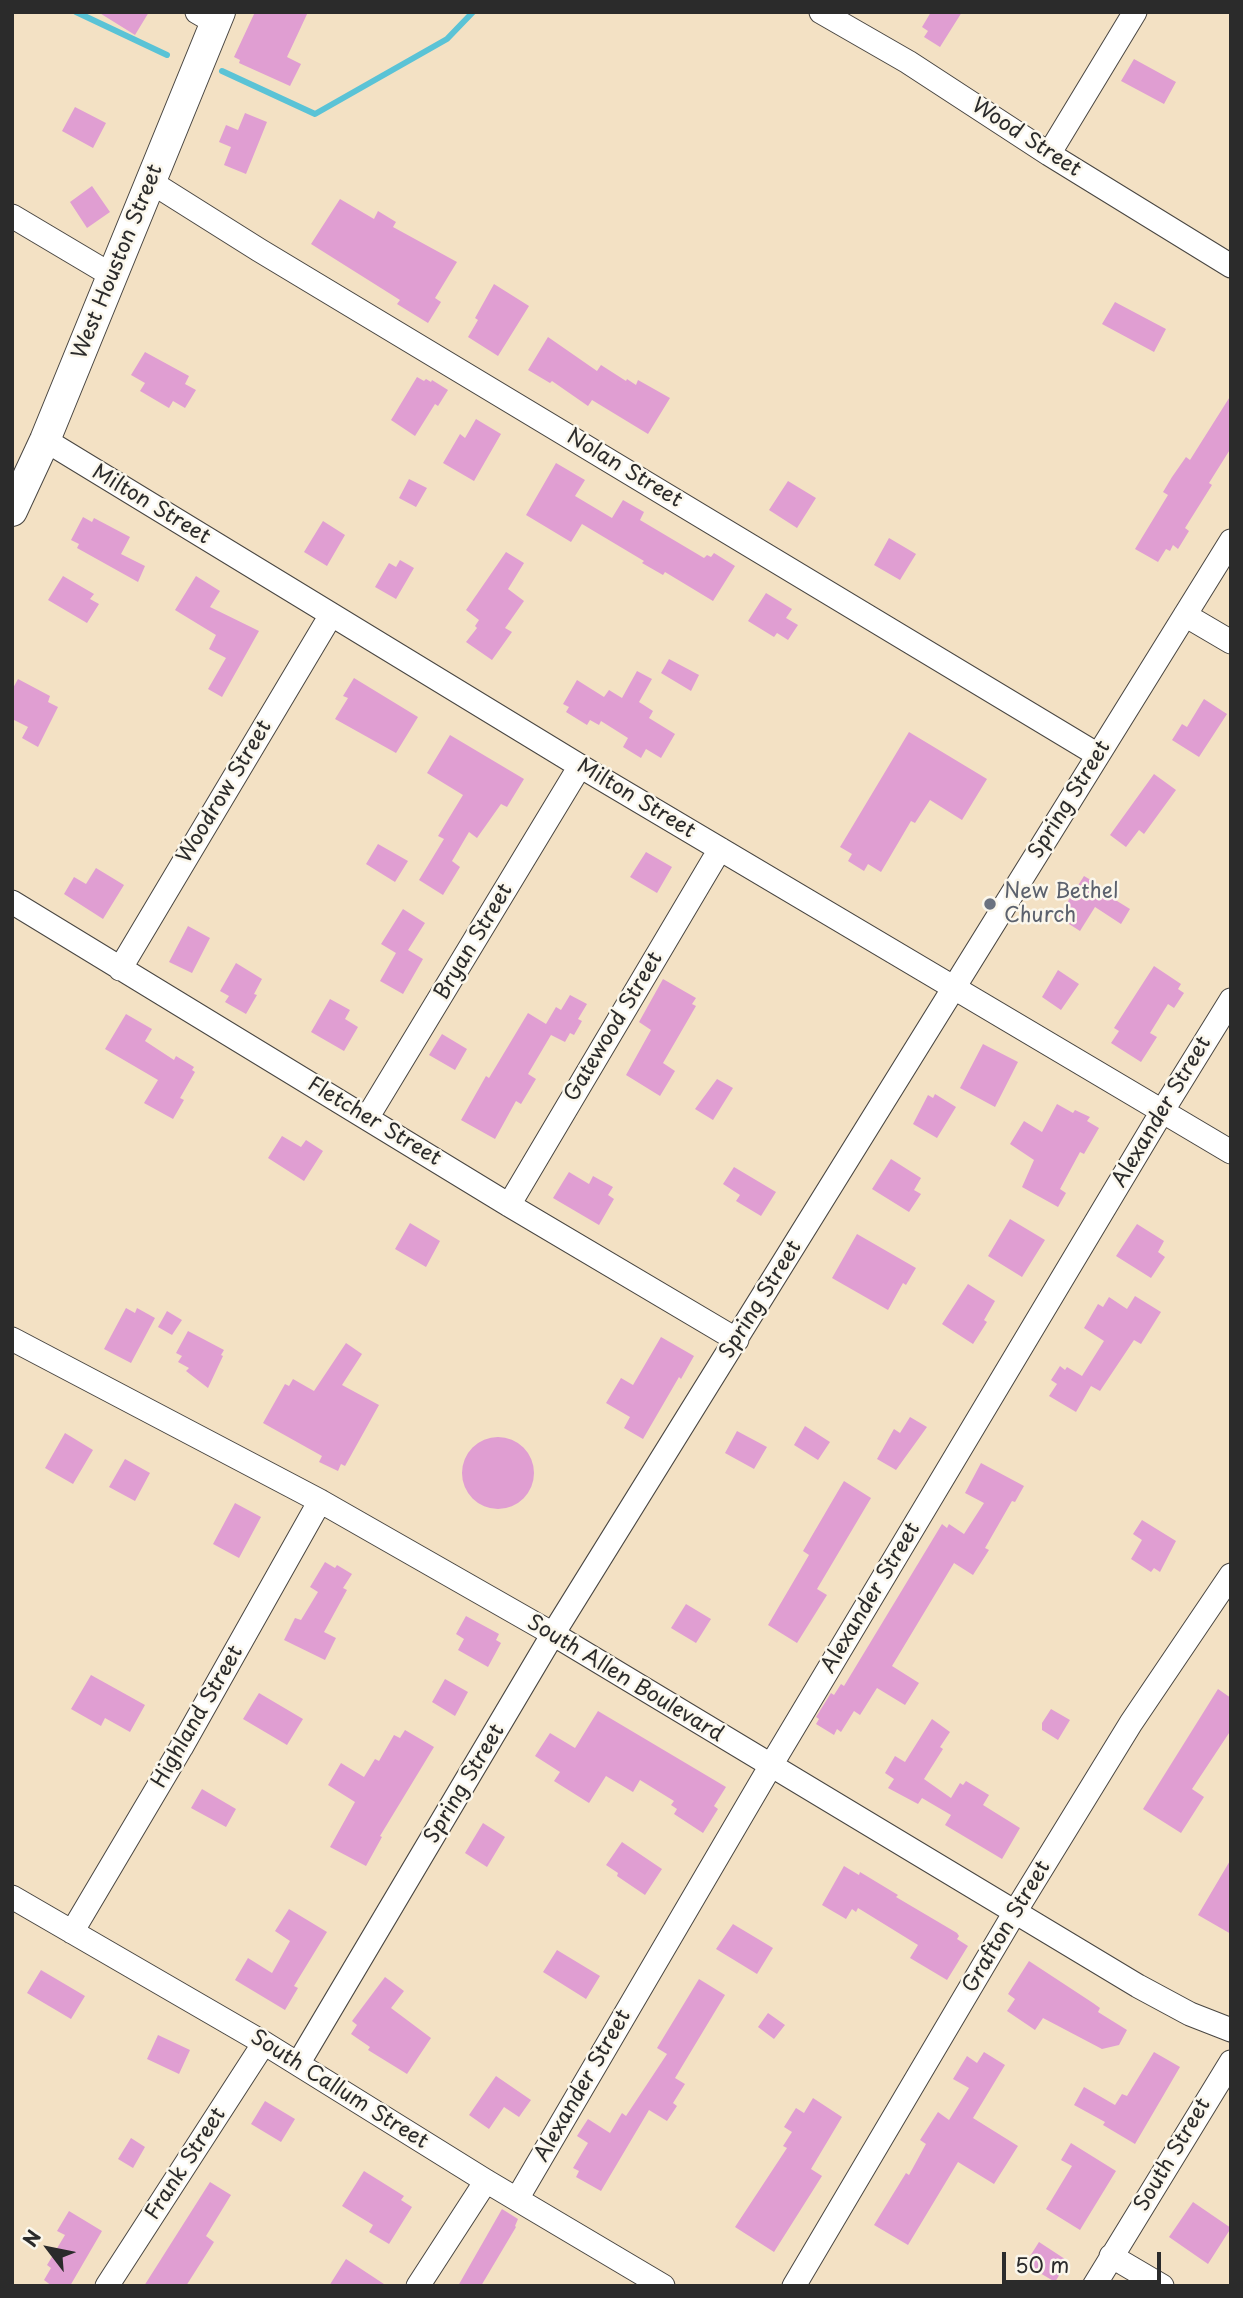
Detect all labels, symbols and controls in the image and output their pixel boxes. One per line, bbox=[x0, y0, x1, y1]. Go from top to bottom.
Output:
street label: Wood Street bbox=[966, 93, 1086, 183]
street label: West Houston Street bbox=[67, 161, 169, 363]
street label: Nolan Street bbox=[561, 425, 687, 513]
street label: Milton Street bbox=[87, 460, 215, 550]
street label: Woodrow Street bbox=[172, 716, 278, 868]
street label: Spring Street bbox=[1024, 736, 1116, 864]
street label: Milton Street bbox=[572, 754, 700, 844]
street label: Bryan Street bbox=[429, 879, 519, 1005]
place label: New Bethel Church bbox=[1004, 879, 1118, 929]
marker: New Bethel Church bbox=[982, 896, 998, 912]
street label: Gatewood Street bbox=[559, 948, 669, 1106]
street label: Alexander Street bbox=[1107, 1032, 1217, 1192]
street label: Fletcher Street bbox=[303, 1072, 445, 1172]
street label: Spring Street bbox=[715, 1236, 807, 1364]
street label: Alexander Street bbox=[816, 1518, 926, 1678]
street label: South Allen Boulevard bbox=[522, 1610, 728, 1748]
street label: Highland Street bbox=[147, 1641, 249, 1793]
street label: Spring Street bbox=[420, 1720, 510, 1848]
street label: Grafton Street bbox=[958, 1857, 1056, 1997]
street label: Alexander Street bbox=[529, 2006, 637, 2166]
street label: South Callum Street bbox=[246, 2025, 432, 2155]
street label: South Street bbox=[1129, 2094, 1217, 2216]
street label: Frank Street bbox=[140, 2103, 232, 2225]
north arrow bbox=[14, 2214, 84, 2284]
text: N bbox=[15, 2224, 47, 2252]
scale bar bbox=[1005, 2238, 1164, 2282]
text: 50 m bbox=[1015, 2248, 1069, 2280]

